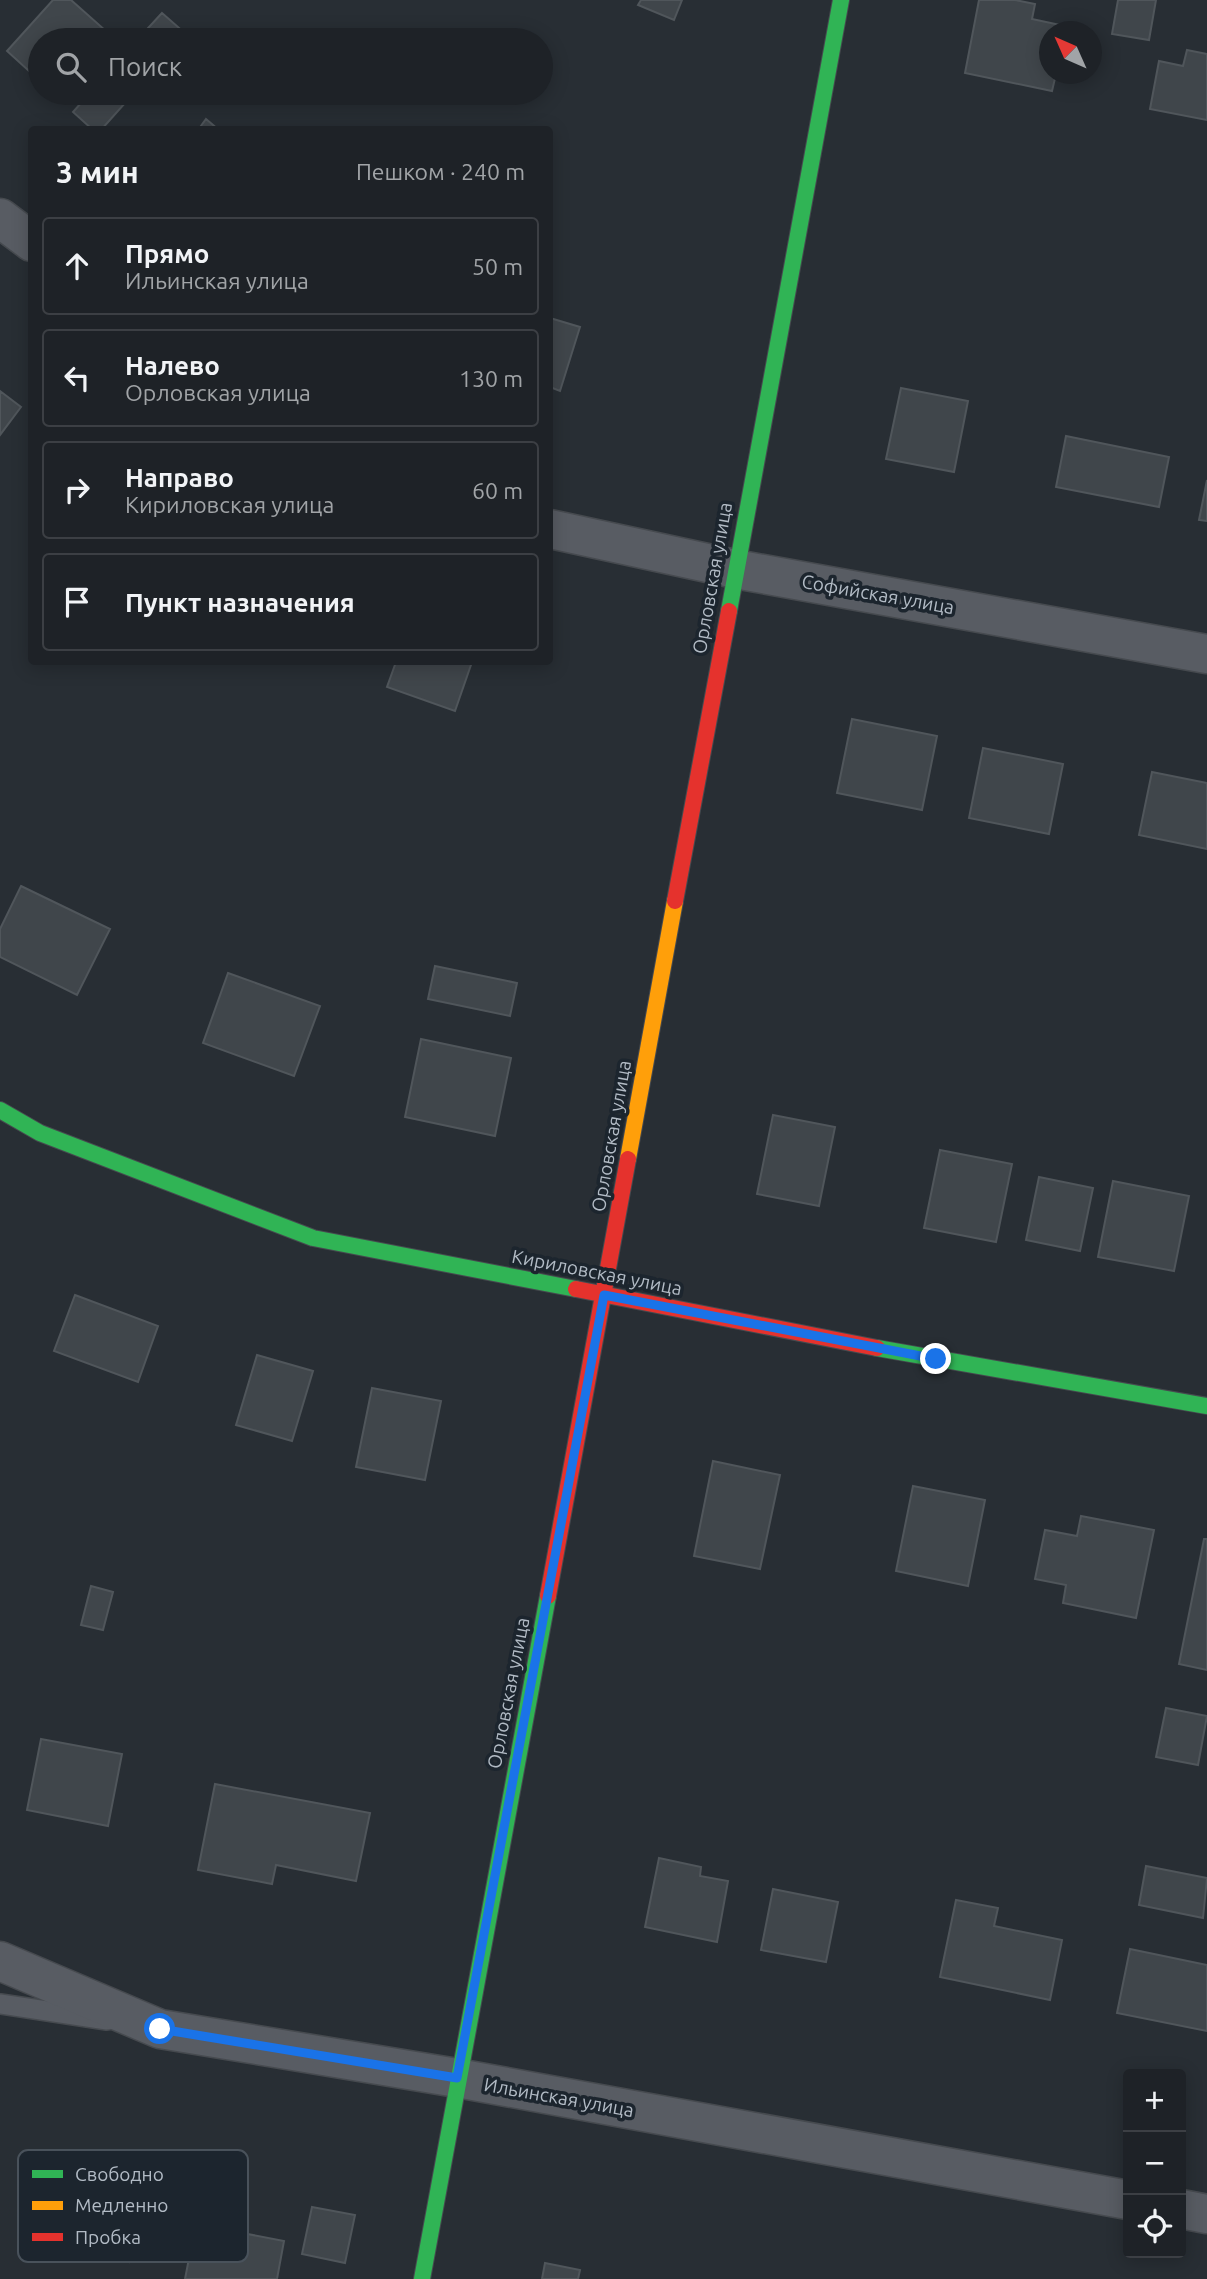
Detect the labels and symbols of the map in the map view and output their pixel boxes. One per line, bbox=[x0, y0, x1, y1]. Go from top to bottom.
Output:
north arrow bbox=[1039, 21, 1102, 84]
street label: Орловская улица bbox=[688, 500, 736, 656]
street label: Софийская улица bbox=[800, 570, 956, 618]
street label: Орловская улица bbox=[587, 1058, 635, 1214]
street label: Кириловская улица bbox=[510, 1245, 684, 1299]
route end bbox=[920, 1343, 951, 1374]
street label: Орловская улица bbox=[483, 1616, 533, 1770]
route start bbox=[144, 2013, 175, 2044]
street label: Ильинская улица bbox=[482, 2073, 636, 2121]
legend bbox=[18, 2150, 248, 2262]
text: Свободно bbox=[75, 2163, 164, 2185]
text: Медленно bbox=[75, 2194, 168, 2216]
text: Пробка bbox=[75, 2226, 141, 2248]

